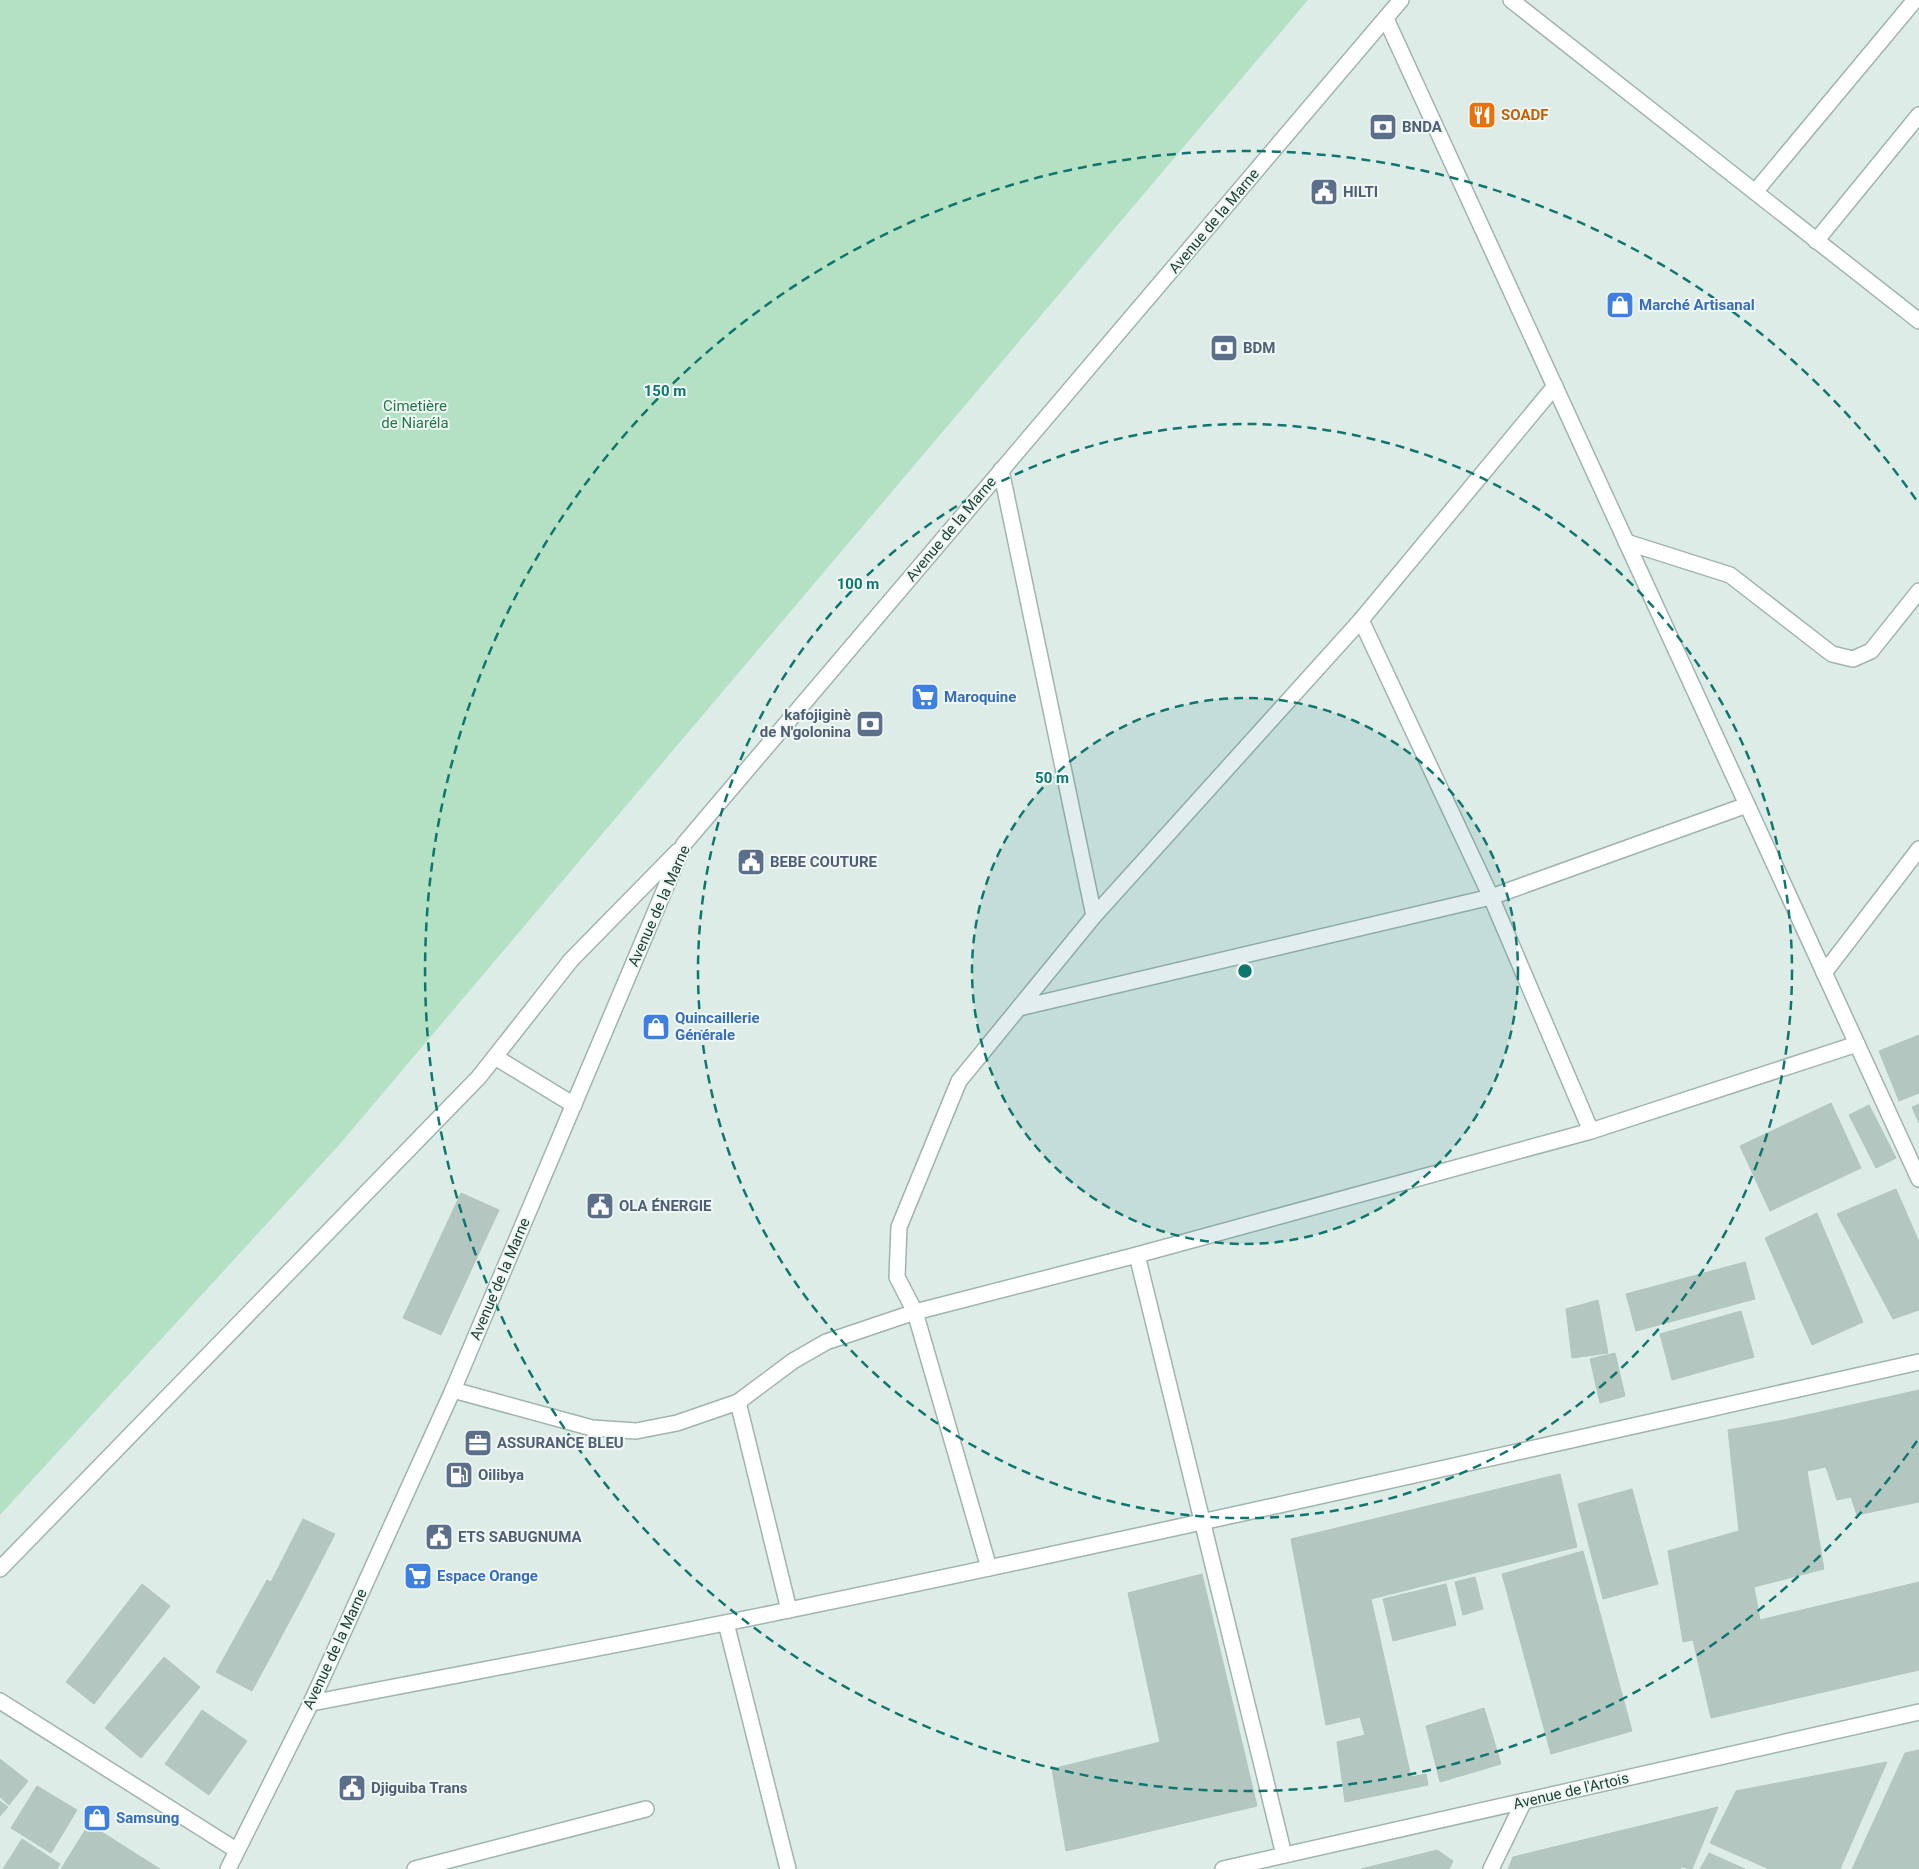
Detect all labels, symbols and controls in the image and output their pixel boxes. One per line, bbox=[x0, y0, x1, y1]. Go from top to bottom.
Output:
restaurant icon: SOADF bbox=[1467, 100, 1497, 130]
place label: SOADF bbox=[1501, 106, 1548, 124]
bank icon: BNDA bbox=[1368, 112, 1398, 142]
place label: BNDA bbox=[1402, 118, 1443, 136]
street label: Avenue de la Marne bbox=[1165, 165, 1263, 277]
public building icon: HILTI bbox=[1309, 177, 1339, 207]
place label: HILTI bbox=[1343, 183, 1378, 201]
shop icon: Marché Artisanal bbox=[1605, 290, 1635, 320]
place label: Marché Artisanal bbox=[1639, 296, 1755, 314]
bank icon: BDM bbox=[1209, 333, 1239, 363]
place label: BDM bbox=[1243, 339, 1275, 357]
text: 150 m bbox=[644, 382, 686, 400]
park label: Cimetière de Niaréla bbox=[381, 397, 449, 432]
street label: Avenue de la Marne bbox=[902, 473, 1000, 585]
text: 100 m bbox=[837, 575, 879, 593]
supermarket icon: Maroquine bbox=[910, 682, 940, 712]
place label: Maroquine bbox=[944, 688, 1016, 706]
place label: kafojiginè de N'golonina bbox=[760, 706, 851, 741]
bank icon: kafojiginè de N'golonina bbox=[855, 709, 885, 739]
text: 50 m bbox=[1035, 769, 1069, 787]
street label: Avenue de la Marne bbox=[624, 842, 694, 970]
public building icon: BEBE COUTURE bbox=[736, 847, 766, 877]
place label: BEBE COUTURE bbox=[770, 853, 878, 871]
centre of rings bbox=[1236, 962, 1254, 980]
place label: Quincaillerie Générale bbox=[675, 1009, 760, 1044]
shop icon: Quincaillerie Générale bbox=[641, 1012, 671, 1042]
public building icon: OLA ÉNERGIE bbox=[585, 1191, 615, 1221]
place label: OLA ÉNERGIE bbox=[619, 1197, 712, 1215]
street label: Avenue de la Marne bbox=[466, 1215, 534, 1343]
office icon: ASSURANCE BLEU bbox=[463, 1428, 493, 1458]
place label: ASSURANCE BLEU bbox=[497, 1434, 624, 1452]
fuel station icon: Oilibya bbox=[444, 1460, 474, 1490]
place label: Oilibya bbox=[478, 1466, 524, 1484]
public building icon: ETS SABUGNUMA bbox=[424, 1522, 454, 1552]
place label: ETS SABUGNUMA bbox=[458, 1528, 582, 1546]
supermarket icon: Espace Orange bbox=[403, 1561, 433, 1591]
place label: Espace Orange bbox=[437, 1567, 538, 1585]
street label: Avenue de la Marne bbox=[299, 1586, 371, 1712]
street label: Avenue de l'Artois bbox=[1511, 1769, 1631, 1813]
public building icon: Djiguiba Trans bbox=[337, 1773, 367, 1803]
place label: Djiguiba Trans bbox=[371, 1779, 468, 1797]
shop icon: Samsung bbox=[82, 1803, 112, 1833]
place label: Samsung bbox=[116, 1809, 179, 1827]

